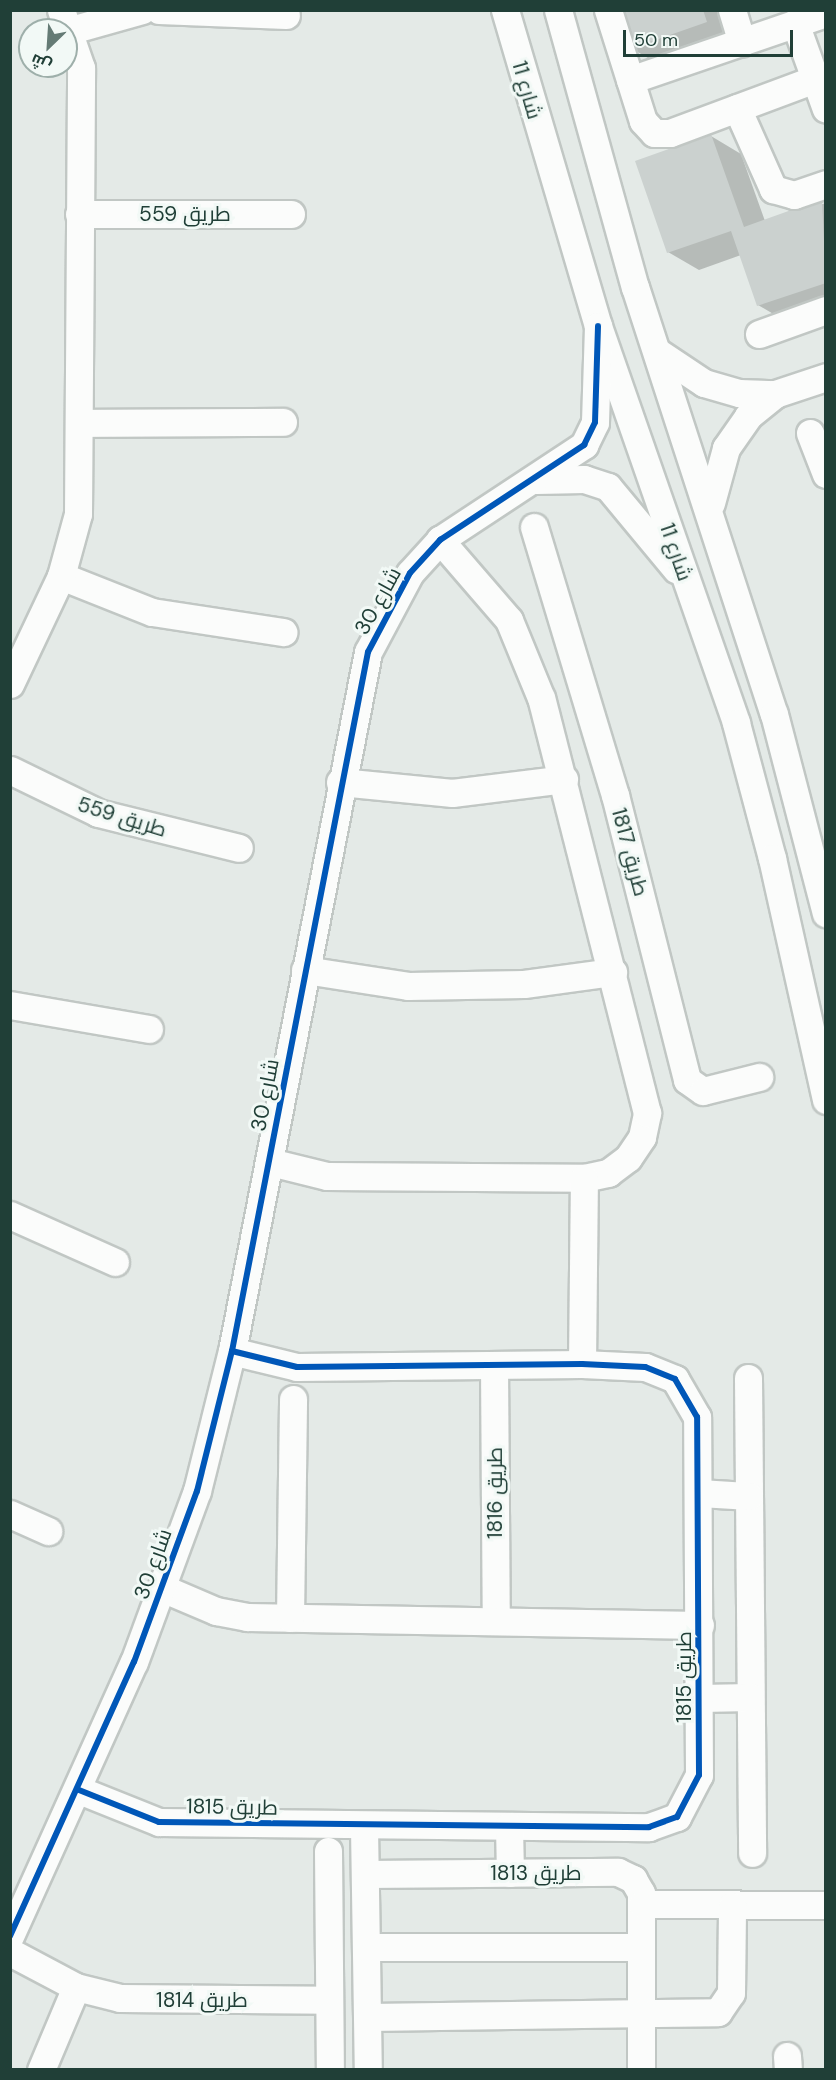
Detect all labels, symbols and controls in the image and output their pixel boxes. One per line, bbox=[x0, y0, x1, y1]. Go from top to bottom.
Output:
north arrow bbox=[18, 18, 78, 78]
scale bar bbox=[626, 18, 796, 56]
text: 50 m bbox=[634, 28, 678, 52]
text: ش bbox=[27, 49, 55, 77]
street label: شارع 11 bbox=[507, 58, 547, 122]
street label: طريق 559 bbox=[139, 201, 231, 227]
street label: شارع 11 bbox=[654, 520, 698, 584]
street label: شارع 30 bbox=[349, 563, 407, 639]
street label: طريق 559 bbox=[74, 792, 170, 842]
street label: طريق 1817 bbox=[606, 805, 654, 899]
street label: شارع 30 bbox=[246, 1057, 284, 1133]
street label: طريق 1816 bbox=[482, 1447, 508, 1539]
street label: شارع 30 bbox=[129, 1525, 177, 1603]
street label: طريق 1815 bbox=[671, 1631, 697, 1723]
street label: طريق 1815 bbox=[186, 1794, 278, 1820]
street label: طريق 1813 bbox=[490, 1860, 582, 1886]
street label: طريق 1814 bbox=[156, 1987, 248, 2013]

